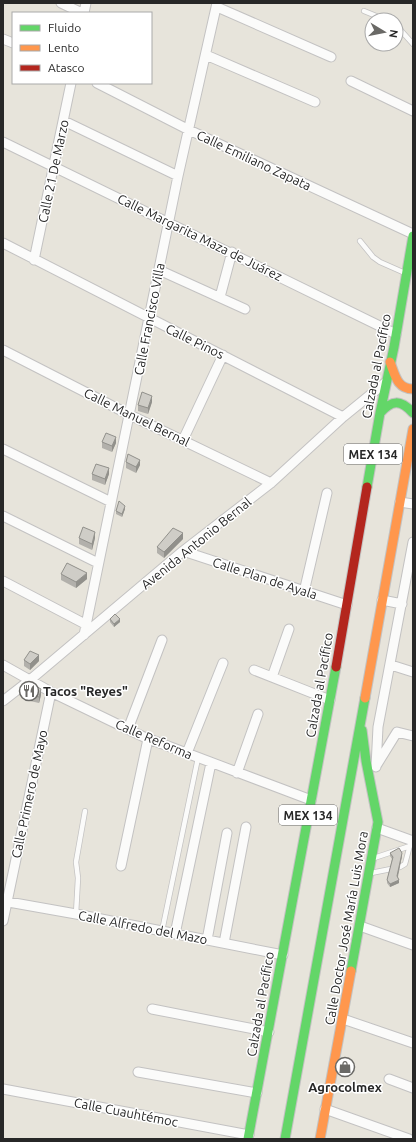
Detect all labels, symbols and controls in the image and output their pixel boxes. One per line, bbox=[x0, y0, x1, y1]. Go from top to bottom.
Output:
legend bbox=[12, 12, 152, 84]
north arrow bbox=[364, 12, 404, 52]
text: Fluido bbox=[48, 21, 81, 34]
text: N bbox=[387, 29, 400, 39]
text: Lento bbox=[48, 41, 79, 54]
text: Atasco bbox=[48, 61, 84, 74]
street label: Calle 21 De Marzo bbox=[35, 118, 71, 224]
street label: Calle Emiliano Zapata bbox=[195, 127, 313, 193]
street label: Calle Margarita Maza de Juárez bbox=[115, 191, 285, 283]
street label: Calle Francisco Villa bbox=[131, 262, 167, 376]
street label: Calzada al Pacífico bbox=[359, 312, 393, 420]
street label: Calle Pinos bbox=[164, 321, 227, 361]
street label: Calle Manuel Bernal bbox=[82, 385, 193, 449]
road number: MEX 134 bbox=[344, 444, 402, 464]
street label: Avenida Antonio Bernal bbox=[138, 494, 254, 592]
street label: Calle Plan de Ayala bbox=[211, 554, 319, 602]
street label: Calzada al Pacífico bbox=[303, 631, 335, 739]
restaurant icon: Tacos "Reyes" bbox=[18, 680, 40, 702]
place label: Tacos "Reyes" bbox=[43, 684, 128, 698]
street label: Calle Reforma bbox=[113, 716, 195, 762]
street label: Calle Primero de Mayo bbox=[9, 728, 49, 860]
road number: MEX 134 bbox=[279, 805, 337, 825]
street label: Calle Doctor José María Luis Mora bbox=[322, 830, 370, 1026]
street label: Calle Alfredo del Mazo bbox=[77, 908, 209, 946]
street label: Calzada al Pacífico bbox=[244, 950, 276, 1058]
shop icon: Agrocolmex bbox=[334, 1056, 356, 1078]
place label: Agrocolmex bbox=[308, 1080, 382, 1094]
street label: Calle Cuauhtémoc bbox=[73, 1095, 179, 1129]

